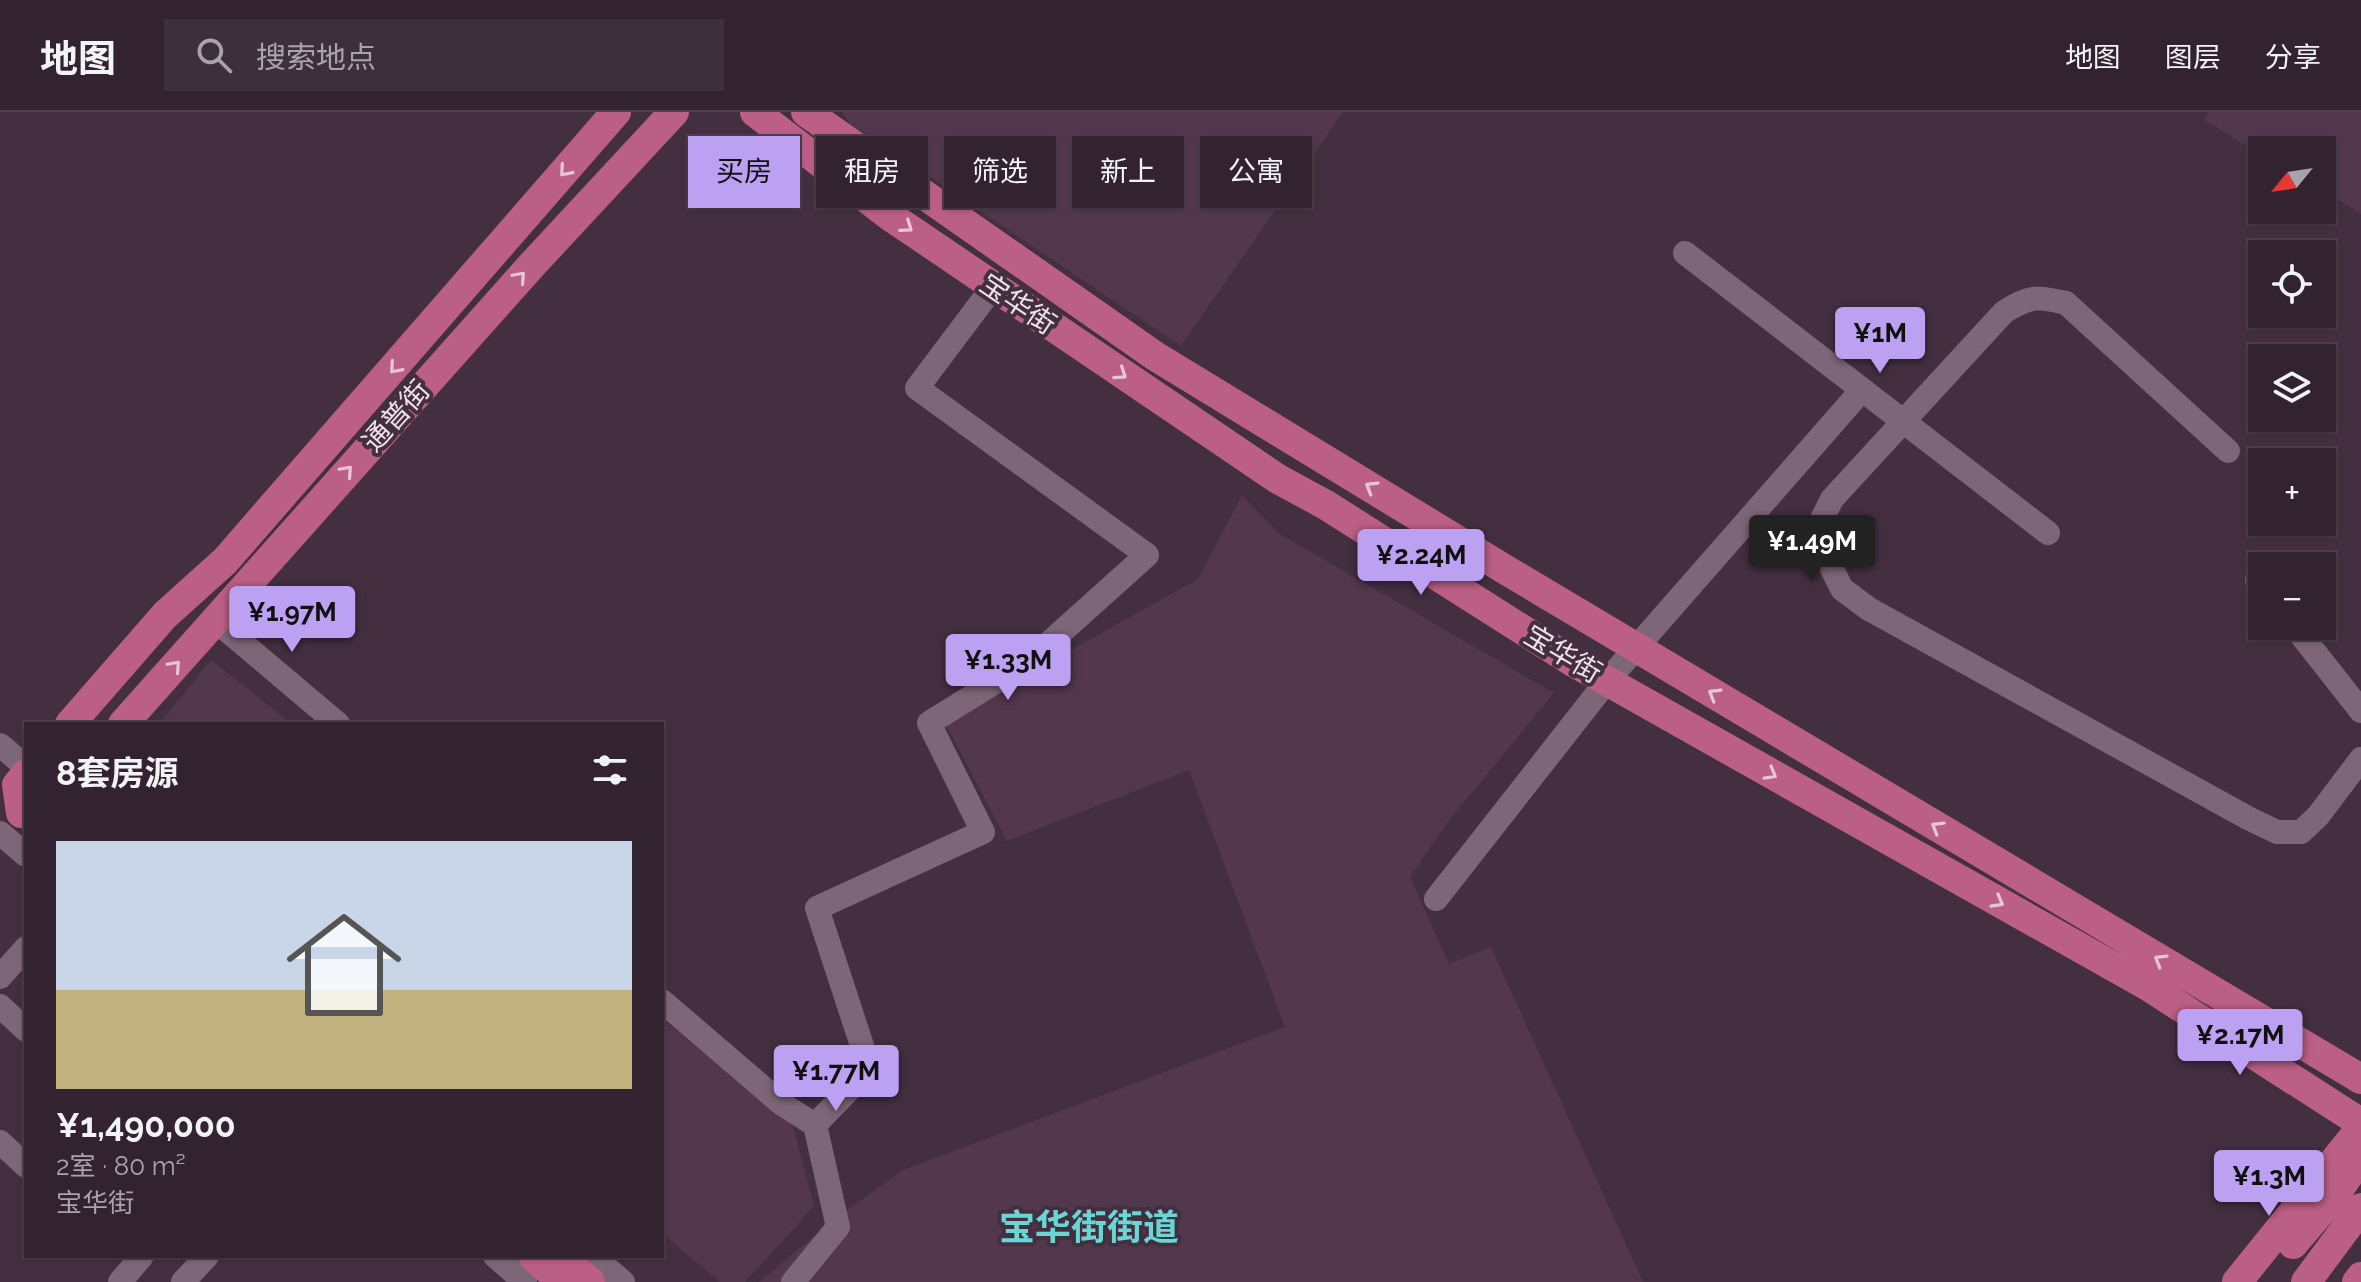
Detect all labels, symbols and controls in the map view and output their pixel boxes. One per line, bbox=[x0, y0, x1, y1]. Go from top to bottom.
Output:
search box bbox=[164, 19, 724, 91]
icon: search bbox=[192, 33, 236, 77]
text: 地图 bbox=[40, 36, 116, 81]
text: 搜索地点 bbox=[256, 40, 376, 75]
text: 地图 bbox=[2065, 41, 2121, 74]
text: 图层 bbox=[2165, 41, 2221, 74]
text: 分享 bbox=[2265, 41, 2321, 74]
chip: 买房 bbox=[688, 136, 800, 208]
chip: 租房 bbox=[816, 136, 928, 208]
chip: 筛选 bbox=[944, 136, 1056, 208]
chip: 新上 bbox=[1072, 136, 1184, 208]
chip: 公寓 bbox=[1200, 136, 1312, 208]
north arrow bbox=[2248, 136, 2336, 224]
map controls bbox=[2248, 136, 2336, 640]
one-way arrow bbox=[560, 162, 574, 176]
one-way arrow bbox=[898, 217, 912, 232]
button: locate bbox=[2248, 240, 2336, 328]
street label: 宝华街 bbox=[974, 267, 1062, 341]
one-way arrow bbox=[511, 272, 525, 287]
pin: ¥1M bbox=[1841, 307, 1919, 375]
text: ¥1M bbox=[1853, 318, 1907, 348]
button: layers bbox=[2248, 344, 2336, 432]
one-way arrow bbox=[390, 359, 405, 374]
one-way arrow bbox=[1112, 364, 1127, 379]
street label: 通普街 bbox=[356, 374, 436, 458]
button: + bbox=[2248, 448, 2336, 536]
one-way arrow bbox=[338, 466, 352, 480]
one-way arrow bbox=[1365, 482, 1380, 497]
pin: ¥1.49M bbox=[1747, 515, 1877, 583]
text: ¥1.49M bbox=[1767, 526, 1857, 556]
pin: ¥2.24M bbox=[1356, 529, 1486, 597]
text: ¥2.24M bbox=[1375, 540, 1467, 570]
button: − bbox=[2248, 552, 2336, 640]
pin: ¥1.97M bbox=[227, 586, 357, 654]
text: ¥1.97M bbox=[247, 597, 337, 627]
street label: 宝华街 bbox=[1518, 618, 1608, 690]
pin: ¥1.33M bbox=[943, 634, 1073, 702]
text: ¥1.33M bbox=[964, 645, 1052, 675]
one-way arrow bbox=[165, 660, 179, 675]
one-way arrow bbox=[1708, 688, 1723, 704]
icon: filters bbox=[588, 748, 632, 792]
text: 8套房源 bbox=[56, 753, 179, 793]
one-way arrow bbox=[1763, 764, 1777, 780]
one-way arrow bbox=[1931, 821, 1946, 837]
one-way arrow bbox=[1990, 892, 2004, 907]
icon: home bbox=[272, 893, 416, 1037]
one-way arrow bbox=[2154, 954, 2169, 970]
pin: ¥2.17M bbox=[2175, 1009, 2305, 1077]
text: ¥2.17M bbox=[2196, 1020, 2284, 1050]
pin: ¥1.77M bbox=[771, 1045, 901, 1113]
text: ¥1.77M bbox=[792, 1056, 880, 1086]
text: ¥1,490,000 bbox=[56, 1105, 236, 1145]
pin: ¥1.3M bbox=[2213, 1150, 2325, 1218]
text: 2室 · 80 m² bbox=[56, 1151, 186, 1181]
text: ¥1.3M bbox=[2232, 1161, 2306, 1191]
text: 宝华街 bbox=[56, 1188, 134, 1218]
district label: 宝华街街道 bbox=[999, 1206, 1179, 1248]

